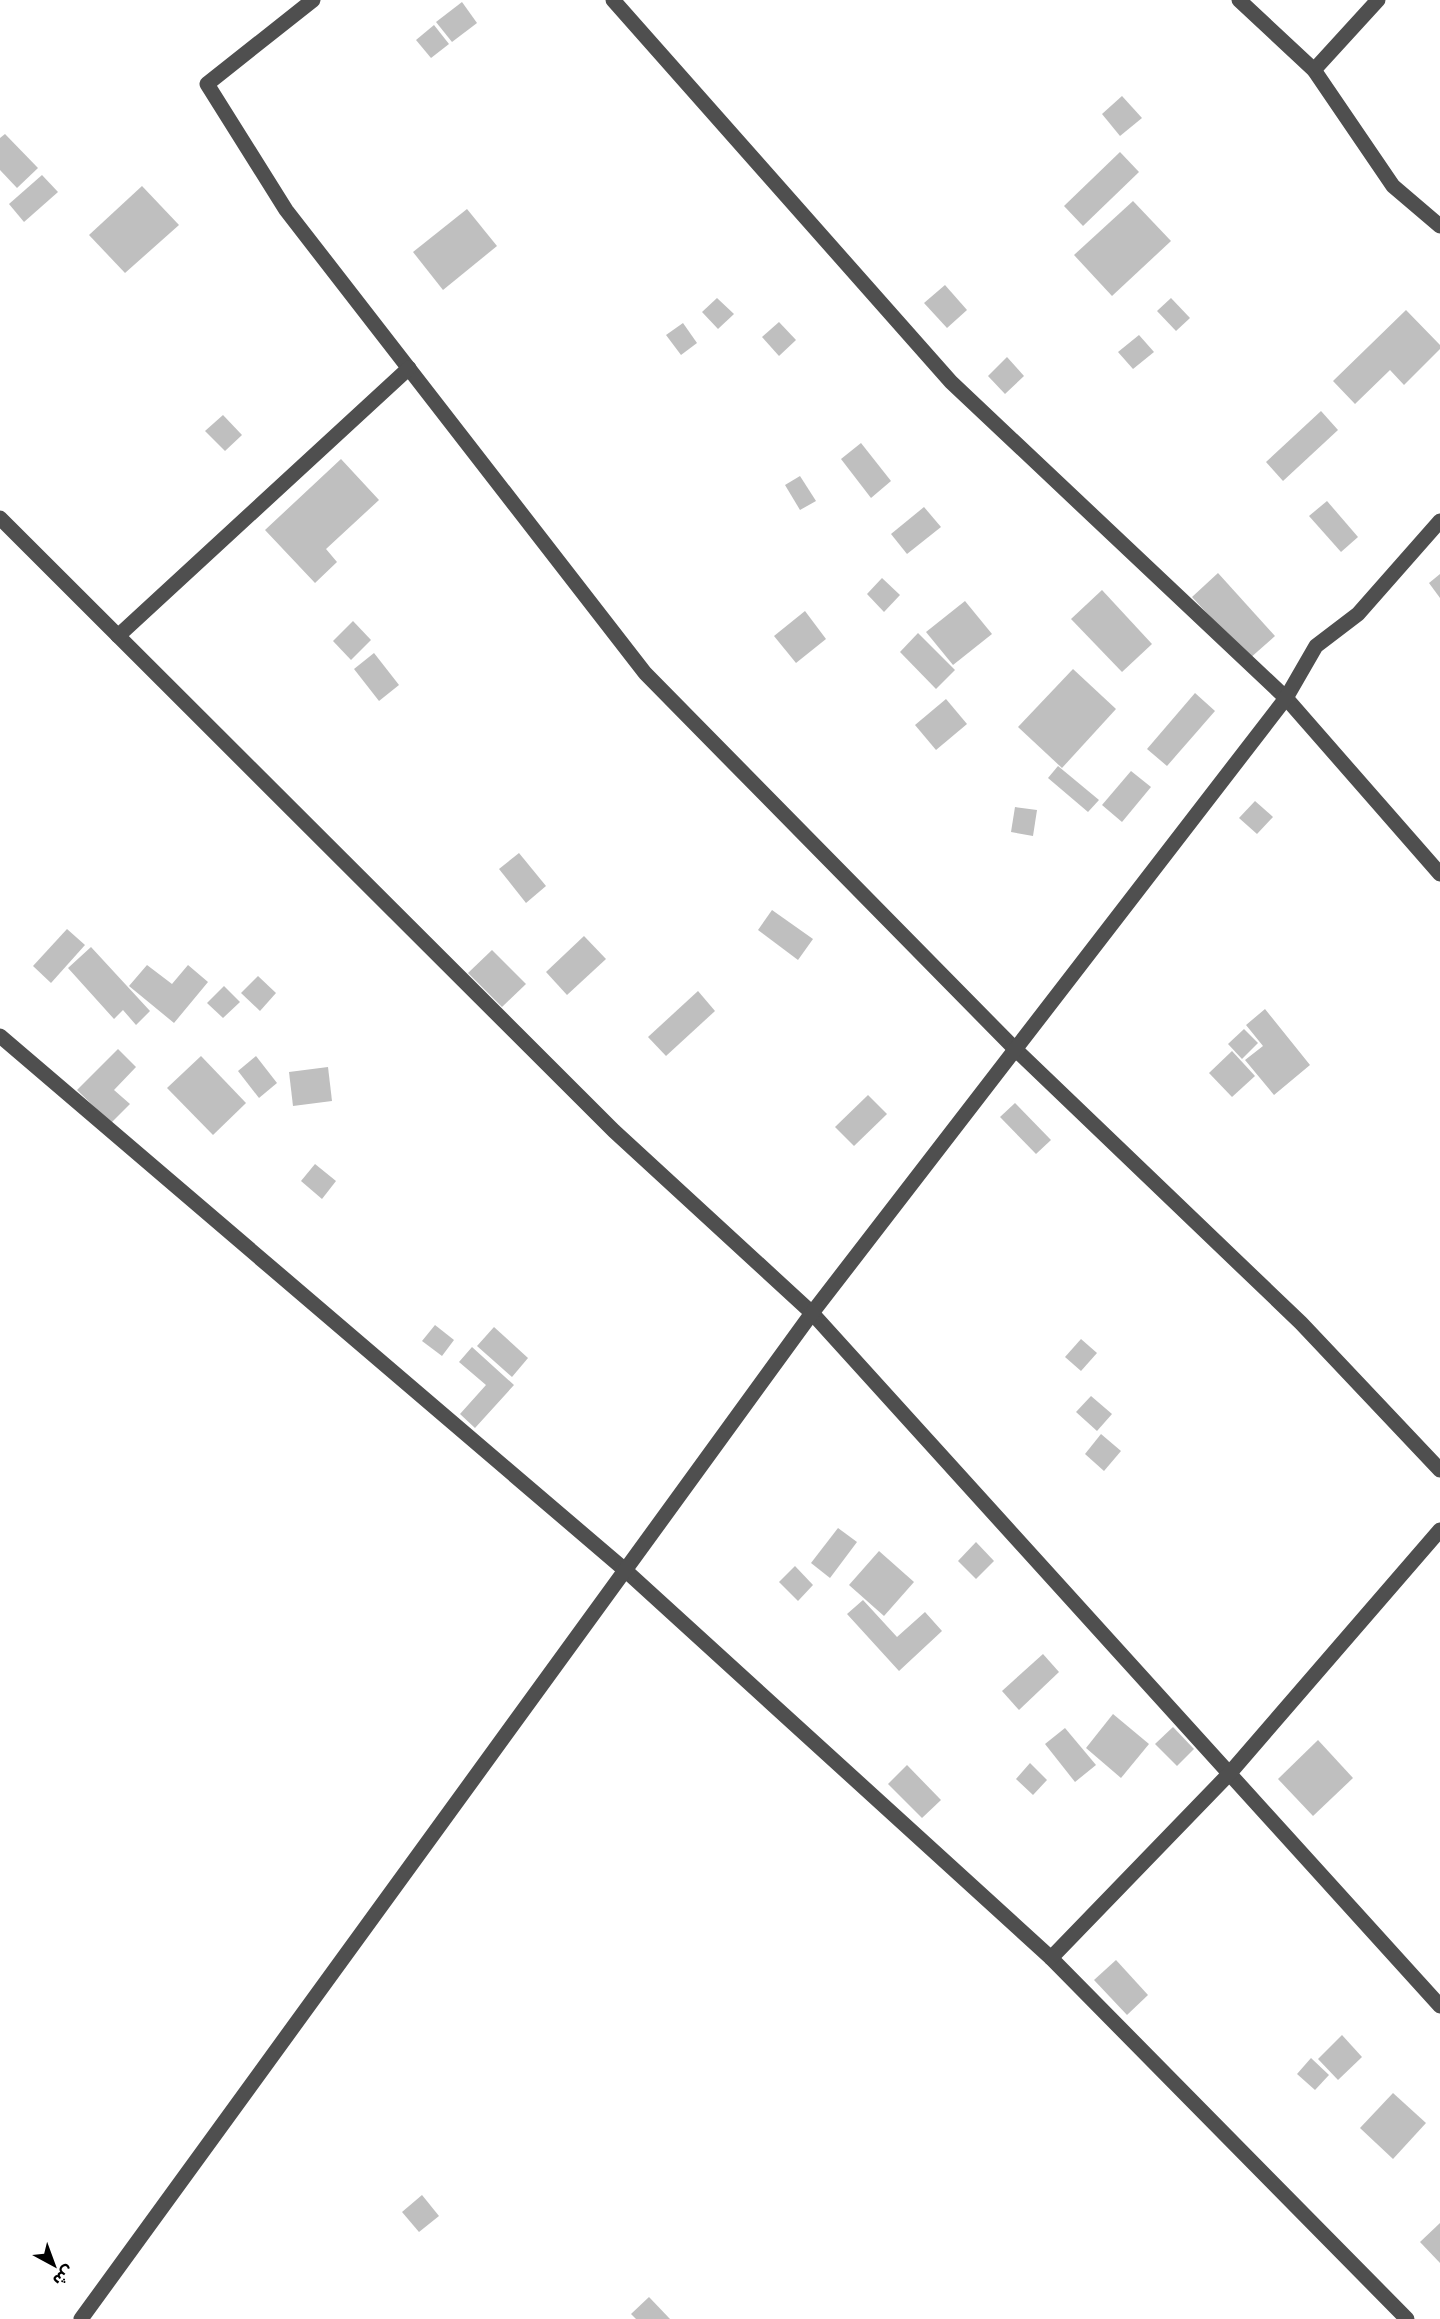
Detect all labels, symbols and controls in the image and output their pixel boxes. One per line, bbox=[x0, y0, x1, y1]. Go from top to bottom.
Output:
north arrow bbox=[24, 2235, 84, 2295]
text: ش bbox=[49, 2262, 78, 2290]

